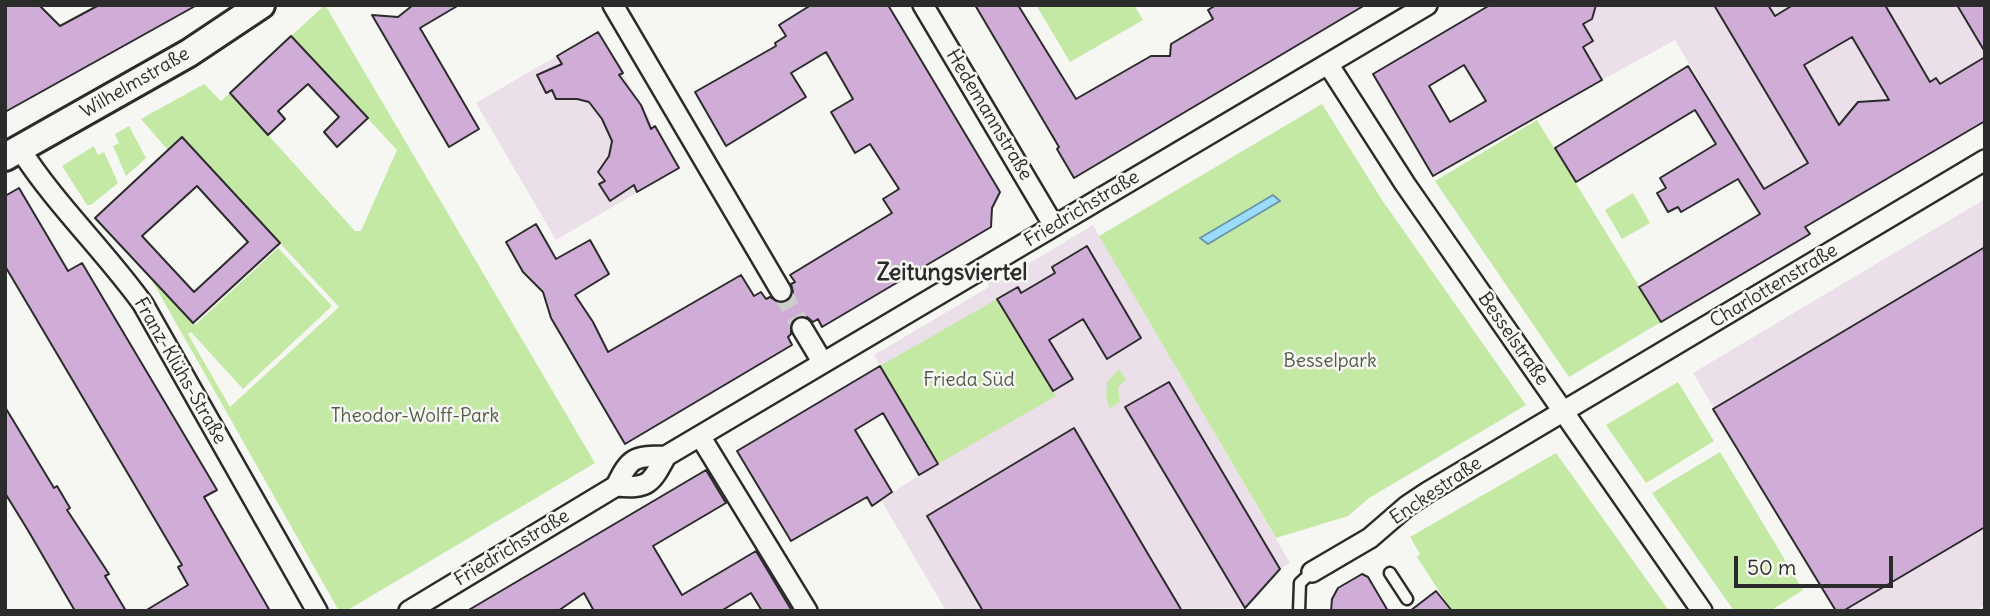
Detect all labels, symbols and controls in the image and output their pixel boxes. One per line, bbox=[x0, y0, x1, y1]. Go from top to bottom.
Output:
street label: Wilhelmstraße bbox=[77, 43, 193, 123]
street label: Hedemannstraße bbox=[941, 45, 1037, 185]
street label: Friedrichstraße bbox=[1020, 166, 1144, 252]
street label: Charlottenstraße bbox=[1706, 239, 1842, 333]
district label: Zeitungsviertel bbox=[877, 259, 1027, 287]
street label: Besselstraße bbox=[1473, 288, 1553, 390]
street label: Franz-Klühs-Straße bbox=[129, 294, 231, 448]
park label: Besselpark bbox=[1283, 351, 1377, 373]
park label: Frieda Süd bbox=[923, 370, 1015, 392]
park label: Theodor-Wolff-Park bbox=[331, 406, 499, 428]
street label: Enckestraße bbox=[1386, 452, 1486, 530]
street label: Friedrichstraße bbox=[450, 505, 574, 591]
scale bar bbox=[1738, 542, 1897, 586]
text: 50 m bbox=[1747, 554, 1796, 581]

